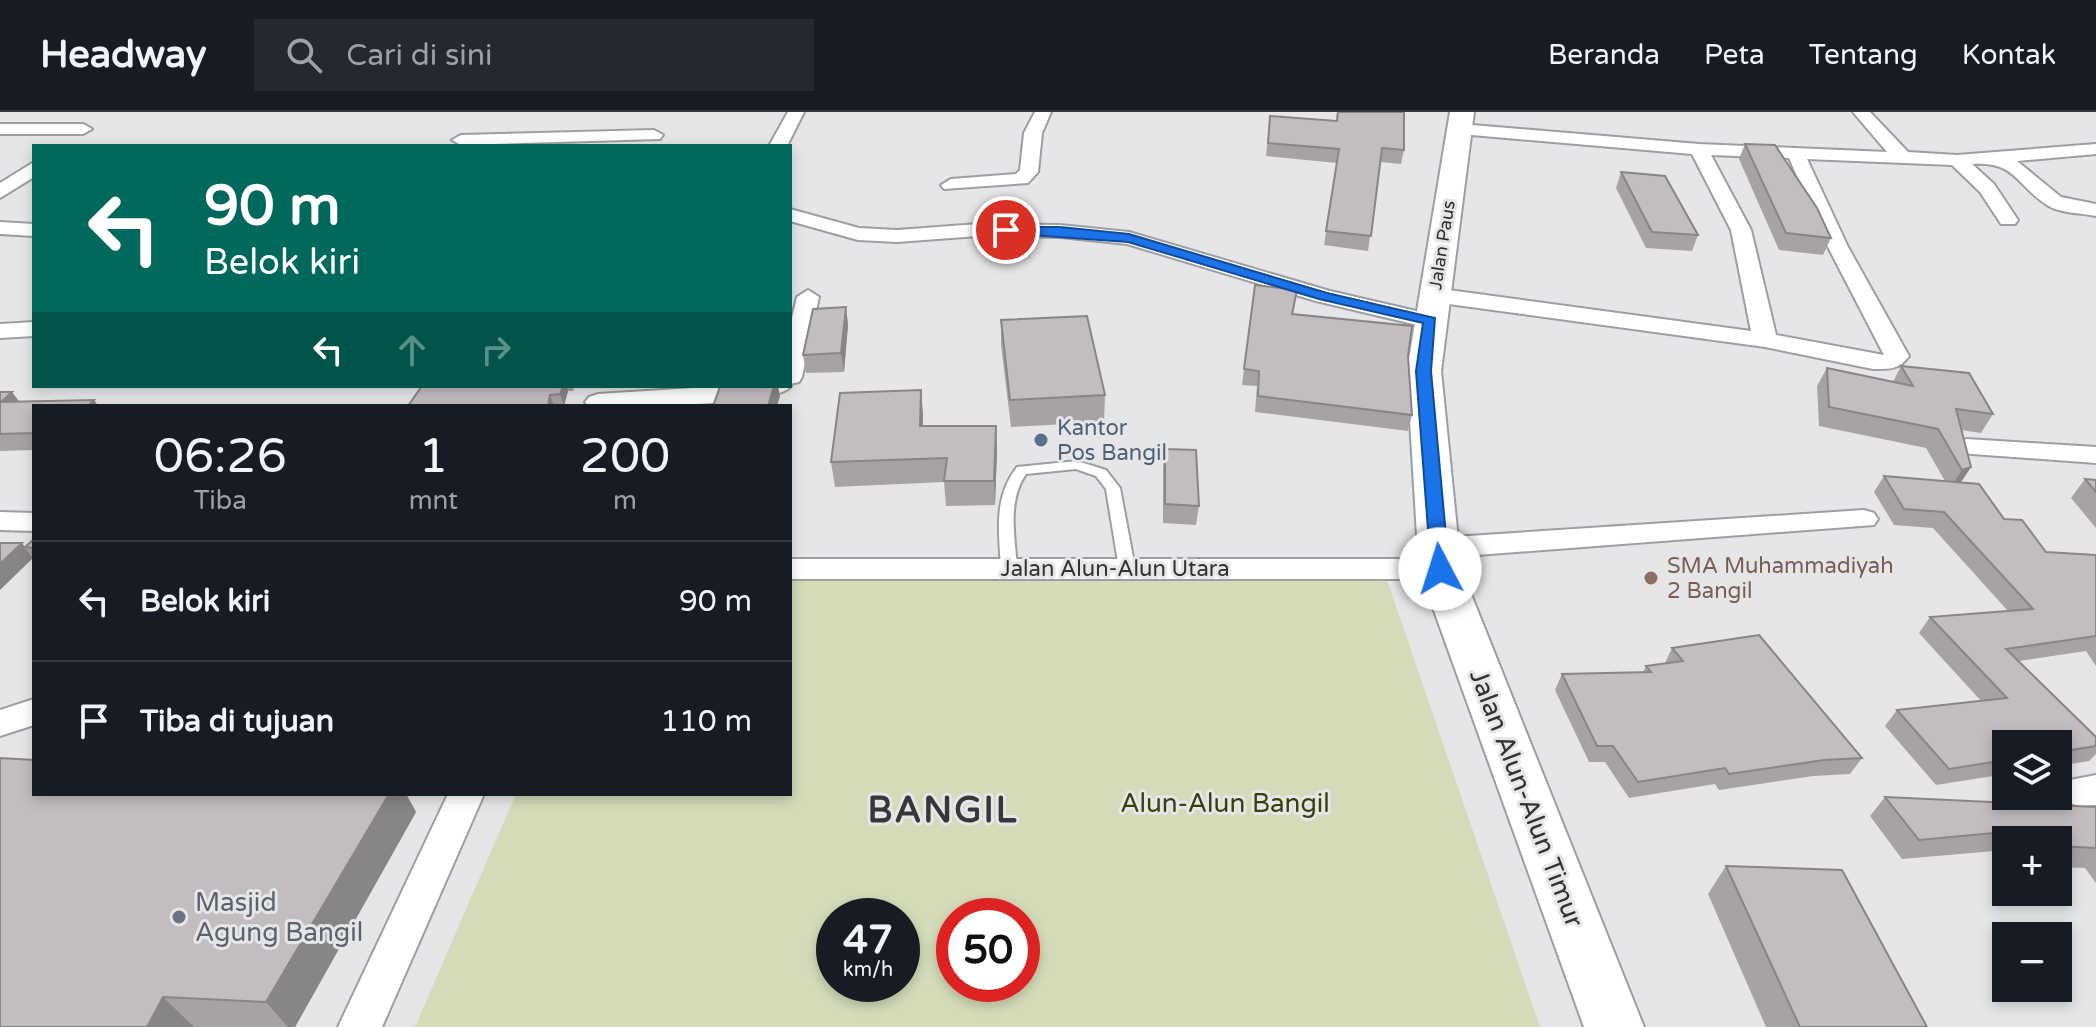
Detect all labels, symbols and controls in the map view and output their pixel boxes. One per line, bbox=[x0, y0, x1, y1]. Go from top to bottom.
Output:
search box bbox=[254, 19, 814, 91]
text: Headway bbox=[40, 32, 206, 78]
icon: search bbox=[282, 33, 326, 77]
text: Cari di sini bbox=[346, 37, 493, 74]
text: Beranda bbox=[1548, 38, 1660, 72]
text: Peta bbox=[1704, 38, 1765, 72]
text: Tentang bbox=[1809, 38, 1918, 72]
text: Kontak bbox=[1962, 38, 2056, 72]
text: 90 m bbox=[204, 173, 340, 240]
icon: left bbox=[72, 176, 176, 280]
pin bbox=[972, 196, 1040, 264]
street label: Jalan Paus bbox=[1424, 199, 1460, 291]
icon: arrive bbox=[984, 208, 1028, 252]
text: Belok kiri bbox=[204, 241, 360, 284]
icon: left bbox=[306, 328, 350, 372]
icon: ahead bbox=[390, 328, 434, 372]
icon: right bbox=[474, 328, 518, 372]
place label: Kantor Pos Bangil bbox=[1057, 415, 1167, 466]
text: 06:26 bbox=[154, 428, 287, 486]
text: 1 bbox=[418, 428, 448, 486]
text: 200 bbox=[580, 428, 670, 486]
marker: Kantor Pos Bangil bbox=[1032, 431, 1050, 449]
text: Tiba bbox=[194, 485, 247, 516]
text: mnt bbox=[409, 485, 458, 516]
text: m bbox=[613, 485, 637, 516]
position arrow bbox=[1398, 527, 1482, 611]
place label: SMA Muhammadiyah 2 Bangil bbox=[1667, 553, 1894, 604]
street label: Jalan Alun-Alun Utara bbox=[1000, 556, 1230, 582]
marker: SMA Muhammadiyah 2 Bangil bbox=[1642, 569, 1660, 587]
icon: left bbox=[72, 579, 116, 623]
text: Belok kiri bbox=[140, 583, 270, 620]
text: 90 m bbox=[679, 583, 752, 620]
street label: Jalan Alun-Alun Timur bbox=[1463, 665, 1590, 932]
icon: arrive bbox=[72, 699, 116, 743]
text: Tiba di tujuan bbox=[140, 703, 334, 740]
text: 110 m bbox=[660, 703, 752, 740]
map controls bbox=[1992, 730, 2072, 1002]
button: layers bbox=[1992, 730, 2072, 810]
park label: Alun-Alun Bangil bbox=[1120, 788, 1330, 819]
district label: BANGIL bbox=[868, 789, 1018, 832]
button: + bbox=[1992, 826, 2072, 906]
place label: Masjid Agung Bangil bbox=[195, 887, 363, 948]
speed limit sign: 50 bbox=[936, 898, 1040, 1002]
marker: Masjid Agung Bangil bbox=[170, 908, 188, 926]
text: 47 bbox=[843, 916, 893, 964]
button: − bbox=[1992, 922, 2072, 1002]
text: km/h bbox=[843, 958, 893, 982]

